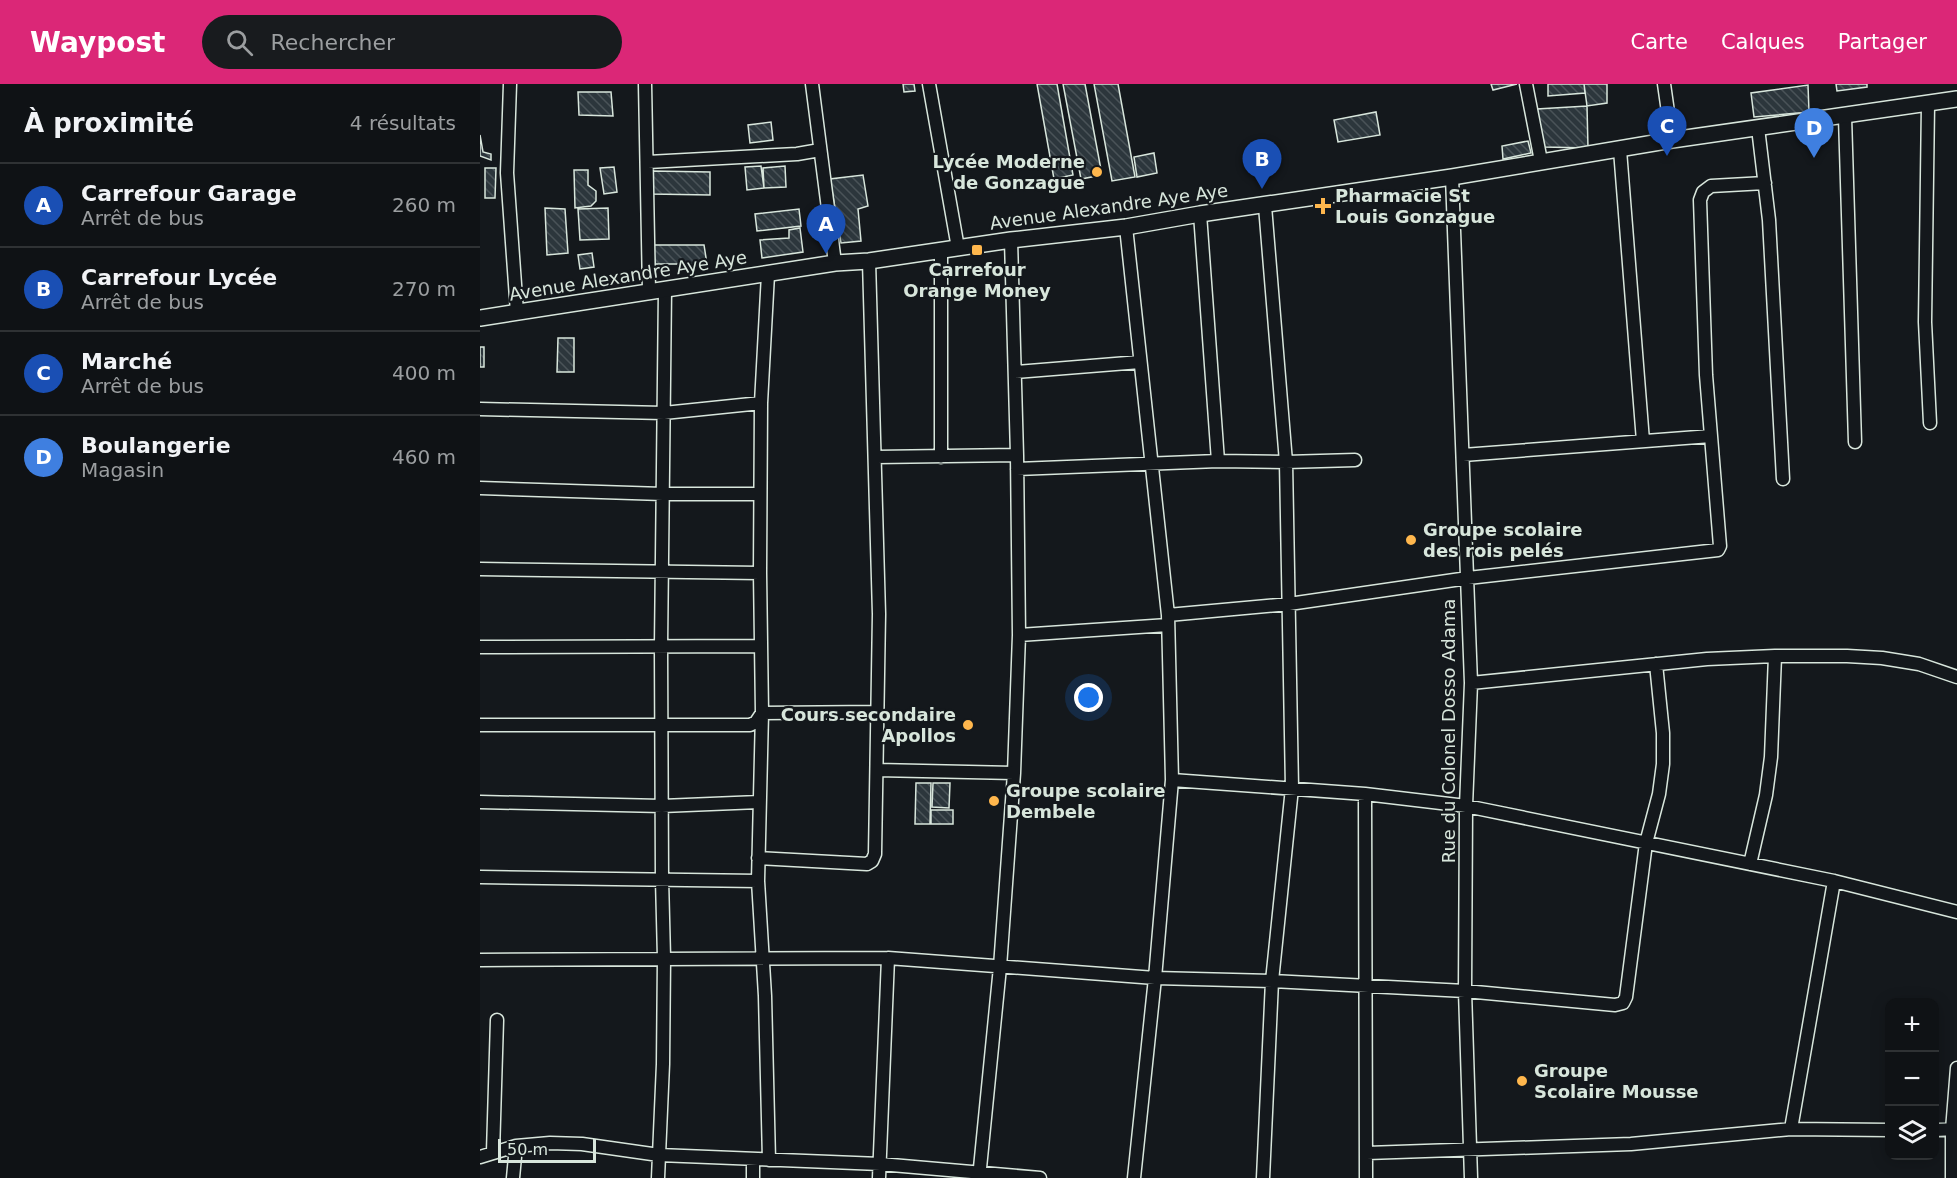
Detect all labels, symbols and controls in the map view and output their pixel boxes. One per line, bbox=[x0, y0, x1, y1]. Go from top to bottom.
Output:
search box bbox=[202, 15, 622, 69]
text: Waypost bbox=[30, 26, 166, 59]
icon: search bbox=[223, 26, 256, 59]
text: Rechercher bbox=[271, 30, 395, 55]
text: Carte bbox=[1631, 30, 1688, 54]
text: Calques bbox=[1721, 30, 1805, 54]
text: Partager bbox=[1838, 30, 1927, 54]
pin: C bbox=[1648, 106, 1686, 156]
text: À proximité bbox=[24, 108, 194, 138]
pin: D bbox=[1794, 109, 1834, 158]
text: 4 résultats bbox=[350, 111, 456, 135]
pin: B bbox=[1242, 140, 1282, 189]
place label: Lycée Moderne de Gonzague bbox=[932, 151, 1085, 193]
marker: Lycée Moderne de Gonzague bbox=[1090, 165, 1104, 179]
street label: Avenue Alexandre Aye Aye bbox=[988, 179, 1229, 234]
text: Carrefour Garage bbox=[81, 181, 297, 206]
place label: Pharmacie St Louis Gonzague bbox=[1335, 185, 1495, 227]
text: A bbox=[36, 193, 51, 217]
text: 260 m bbox=[392, 193, 456, 217]
marker: Pharmacie St Louis Gonzague bbox=[1316, 199, 1330, 213]
pin: A bbox=[806, 204, 846, 254]
text: Arrêt de bus bbox=[81, 206, 204, 230]
marker: Carrefour Orange Money bbox=[970, 243, 984, 257]
street label: Avenue Alexandre Aye Aye bbox=[508, 246, 748, 305]
place label: Carrefour Orange Money bbox=[903, 259, 1051, 301]
text: Carrefour Lycée bbox=[81, 265, 277, 290]
text: B bbox=[36, 277, 51, 301]
text: 270 m bbox=[392, 277, 456, 301]
text: Arrêt de bus bbox=[81, 290, 204, 314]
text: Marché bbox=[81, 349, 172, 374]
text: C bbox=[36, 361, 51, 385]
text: 400 m bbox=[392, 361, 456, 385]
text: Arrêt de bus bbox=[81, 374, 204, 398]
text: Boulangerie bbox=[81, 433, 231, 458]
text: D bbox=[35, 445, 52, 469]
text: 460 m bbox=[392, 445, 456, 469]
text: Magasin bbox=[81, 458, 164, 482]
place label: Groupe scolaire des rois pelés bbox=[1423, 519, 1583, 561]
marker: Groupe scolaire des rois pelés bbox=[1404, 533, 1418, 547]
street label: Rue du Colonel Dosso Adama bbox=[1438, 599, 1459, 863]
your location bbox=[1074, 683, 1103, 712]
place label: Cours secondaire Apollos bbox=[781, 704, 956, 746]
marker: Cours secondaire Apollos bbox=[961, 718, 975, 732]
place label: Groupe scolaire Dembele bbox=[1006, 780, 1166, 822]
marker: Groupe scolaire Dembele bbox=[987, 794, 1001, 808]
map controls bbox=[1885, 998, 1939, 1160]
button: + bbox=[1885, 998, 1939, 1052]
button: − bbox=[1885, 1052, 1939, 1106]
place label: Groupe Scolaire Mousse bbox=[1534, 1060, 1699, 1102]
marker: Groupe Scolaire Mousse bbox=[1515, 1074, 1529, 1088]
button: layers bbox=[1885, 1106, 1939, 1160]
scale bar bbox=[498, 1136, 596, 1164]
text: 50 m bbox=[507, 1140, 548, 1159]

